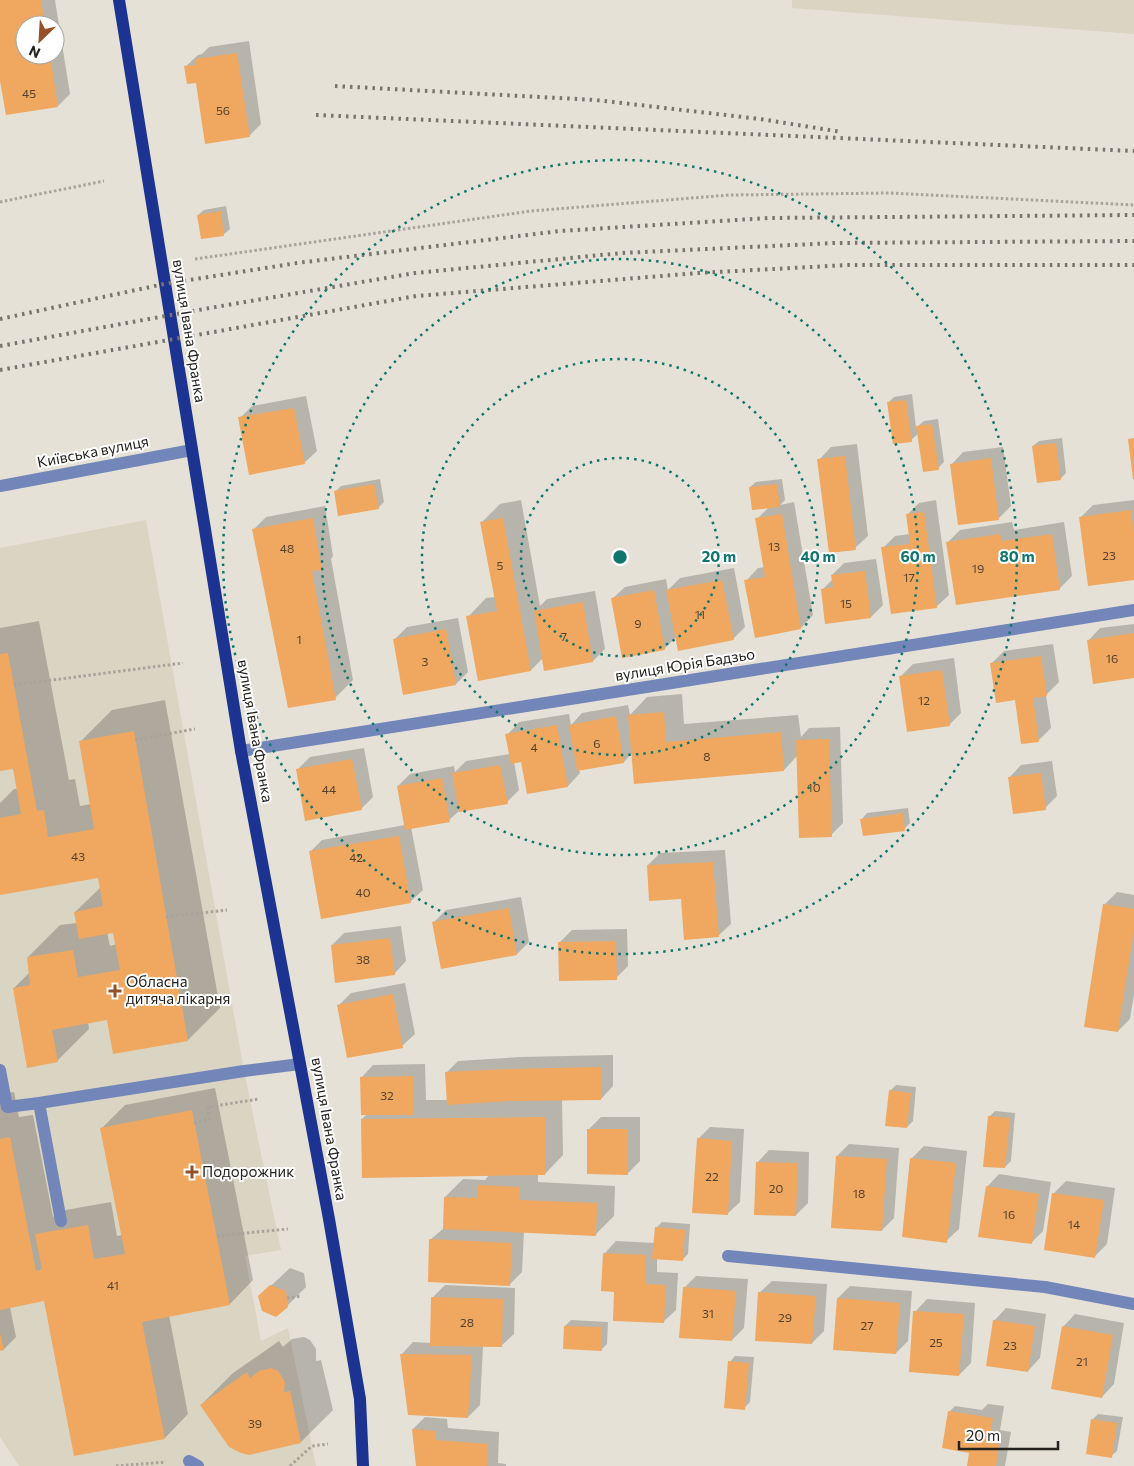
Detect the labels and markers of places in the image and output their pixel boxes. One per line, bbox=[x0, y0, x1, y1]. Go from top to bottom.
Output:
centre of rings bbox=[611, 548, 629, 566]
place label: Обласна дитяча лікарня bbox=[126, 972, 230, 1007]
marker: Обласна дитяча лікарня bbox=[108, 984, 122, 998]
place label: Подорожник bbox=[202, 1162, 294, 1180]
marker: Подорожник bbox=[186, 1166, 198, 1178]

